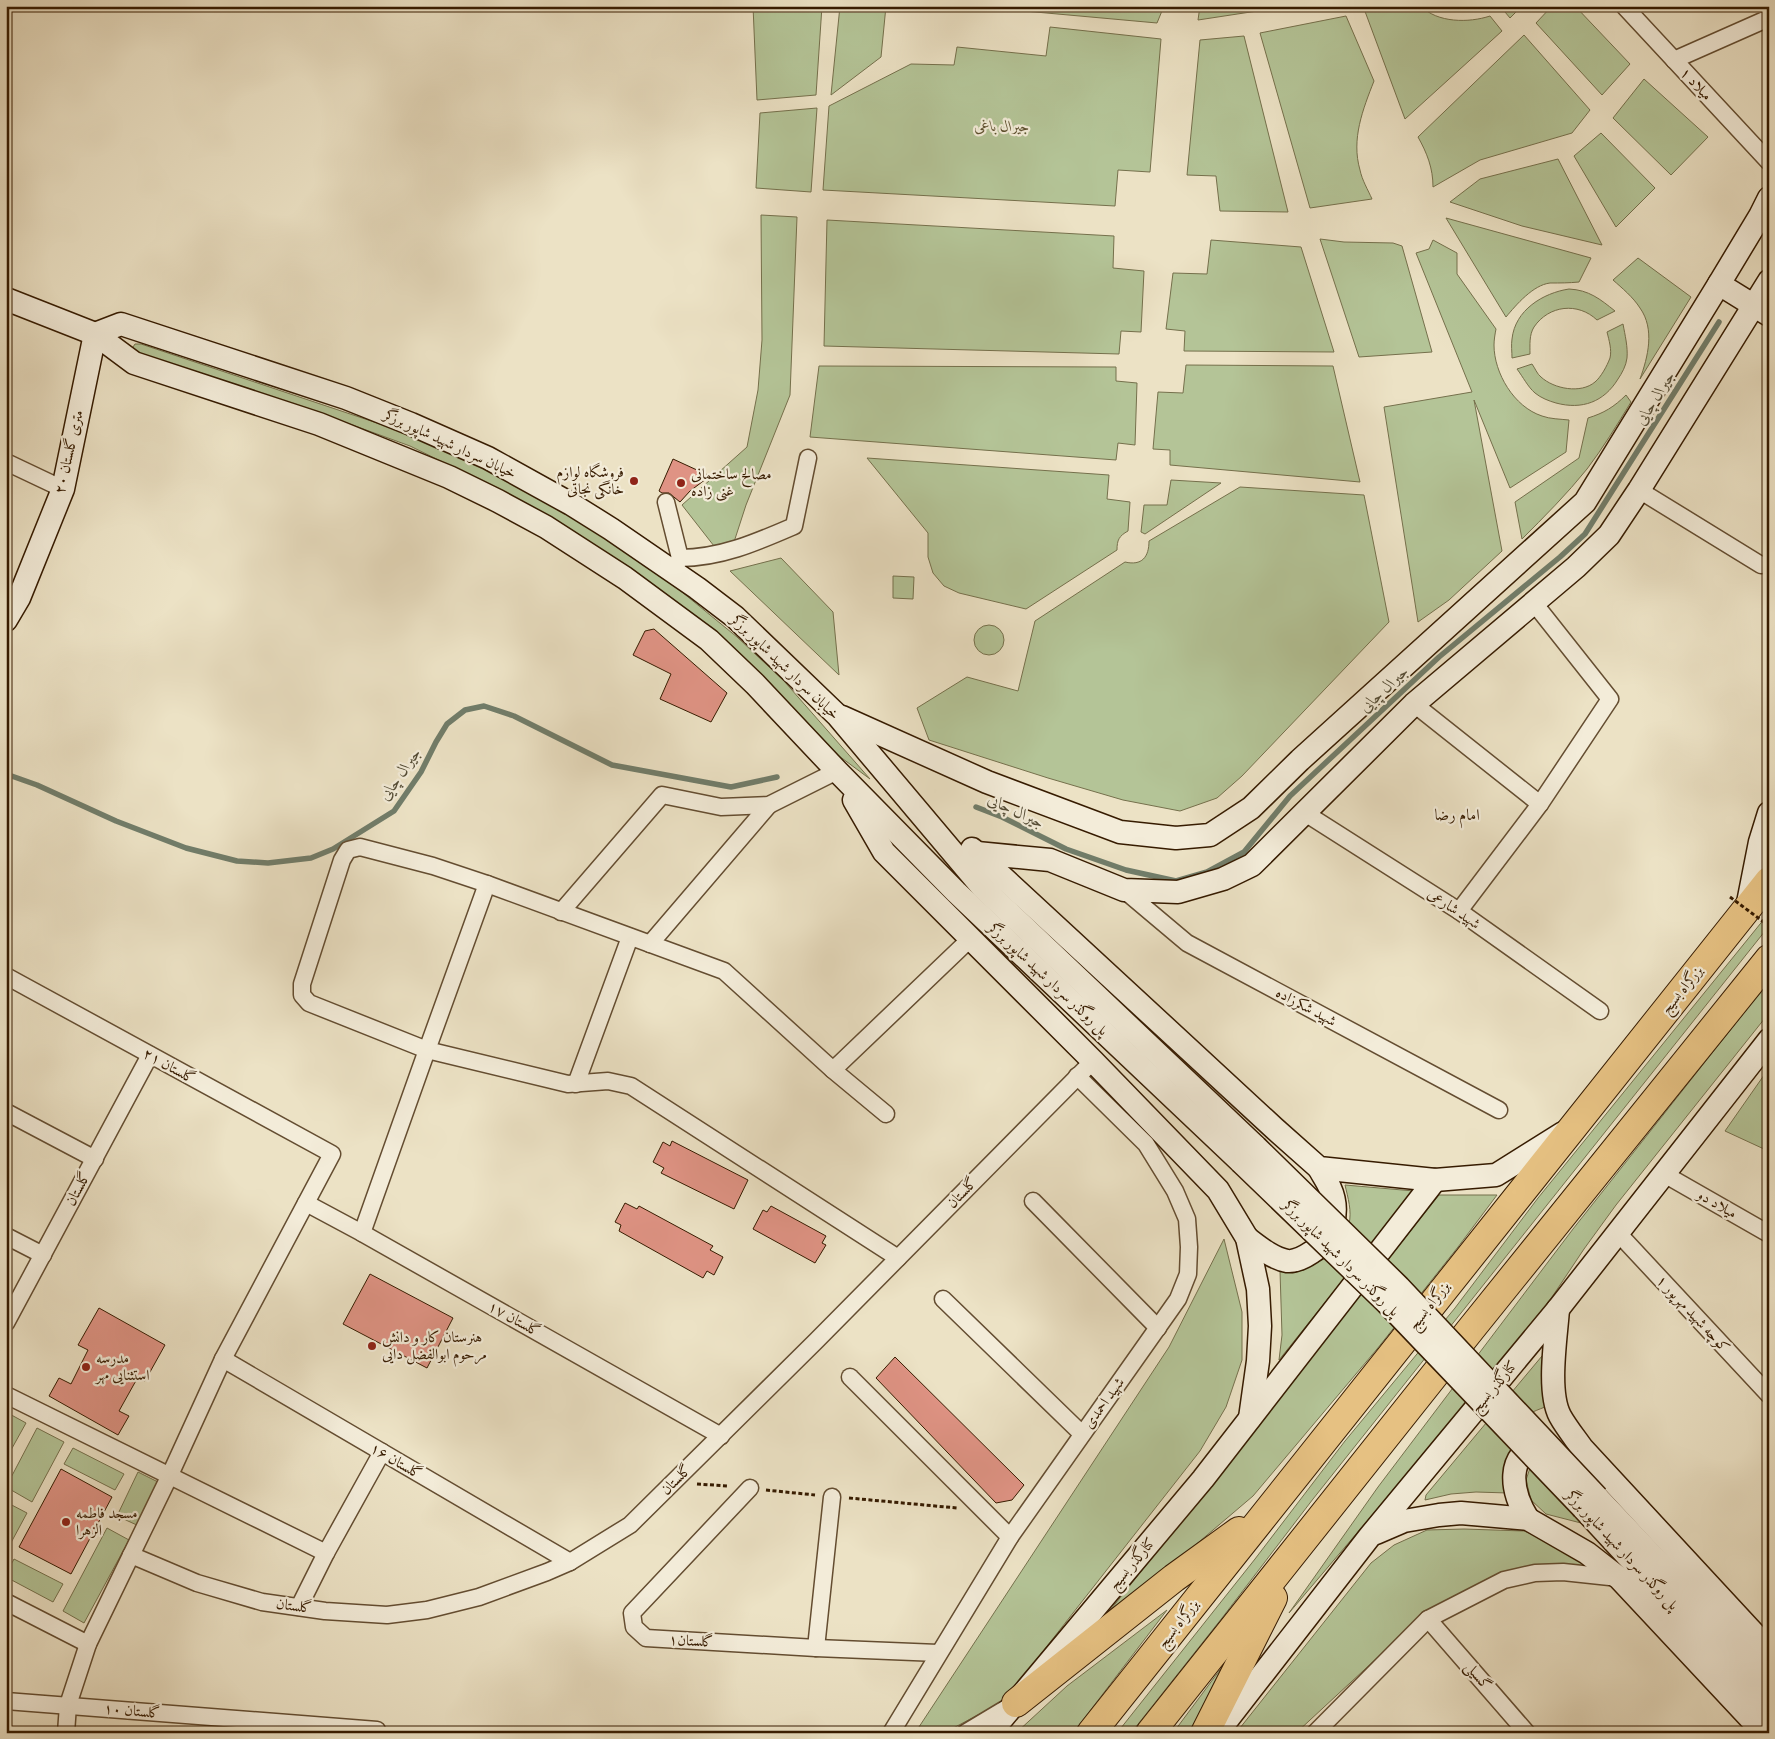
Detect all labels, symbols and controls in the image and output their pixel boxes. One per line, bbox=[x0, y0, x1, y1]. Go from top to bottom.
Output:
street label: میلاد ۱ bbox=[1676, 63, 1716, 105]
park label: جیرال باغی bbox=[974, 117, 1030, 136]
water label: جیرال چایی bbox=[1631, 367, 1680, 429]
street label: خیابان سردار شهید شاپور برزگر bbox=[378, 403, 520, 484]
street label: ۲۰ متری گلستان bbox=[50, 408, 88, 496]
place label: فروشگاه لوازم خانگی نجاتی bbox=[557, 462, 624, 500]
place label: مصالح ساختمانی غنی زاده bbox=[691, 465, 772, 502]
marker: فروشگاه لوازم خانگی نجاتی bbox=[628, 475, 640, 487]
marker: مصالح ساختمانی غنی زاده bbox=[675, 477, 687, 489]
street label: خیابان سردار شهید شاپور برزگر bbox=[724, 608, 844, 725]
water label: جیرال چایی bbox=[1355, 661, 1414, 718]
water label: جیرال چایی bbox=[375, 744, 426, 805]
water label: جیرال چایی bbox=[984, 789, 1048, 834]
district label: امام رضا bbox=[1434, 805, 1480, 829]
street label: شهید شارعی bbox=[1424, 884, 1484, 934]
street label: پل روگذر سردار شهید شاپور برزگر bbox=[982, 915, 1114, 1041]
street label: بزرگراه بسیج bbox=[1656, 961, 1711, 1021]
street label: شهید شکرزاده bbox=[1272, 983, 1340, 1031]
street label: گلستان ۲۱ bbox=[140, 1044, 198, 1088]
street label: گلستان bbox=[61, 1169, 95, 1209]
street label: گلستان bbox=[943, 1173, 981, 1213]
street label: میلاد دو bbox=[1692, 1184, 1740, 1223]
street label: پل روگذر سردار شهید شاپور برزگر bbox=[1276, 1193, 1406, 1322]
street label: کوچه شهید مهرپور ۱ bbox=[1651, 1271, 1734, 1357]
street label: بزرگراه بسیج bbox=[1403, 1277, 1457, 1337]
street label: گلستان ۱۷ bbox=[485, 1297, 543, 1341]
place label: هنرستان کار و دانش مرحوم ابوالفضل دایی bbox=[382, 1328, 487, 1367]
marker: هنرستان کار و دانش مرحوم ابوالفضل دایی bbox=[366, 1340, 378, 1352]
place label: مدرسه استثنایی مهر bbox=[94, 1349, 149, 1385]
street label: کنارگذر بسیج bbox=[1465, 1356, 1525, 1420]
marker: مدرسه استثنایی مهر bbox=[80, 1361, 92, 1373]
street label: شهید احمدی bbox=[1079, 1374, 1129, 1432]
street label: گلستان ۱۶ bbox=[367, 1439, 425, 1483]
street label: گلستان bbox=[657, 1461, 695, 1499]
street label: پل روگذر سردار شهید شاپور برزگر bbox=[1559, 1483, 1685, 1616]
place label: مسجد فاطمه الزهرا bbox=[76, 1504, 138, 1540]
marker: مسجد فاطمه الزهرا bbox=[60, 1516, 72, 1528]
street label: کنارگذر بسیج bbox=[1103, 1533, 1163, 1597]
street label: گلستان bbox=[275, 1594, 313, 1618]
street label: بزرگراه بسیج bbox=[1152, 1595, 1206, 1655]
street label: گلستان۱ bbox=[668, 1630, 714, 1652]
street label: گسیلی bbox=[1460, 1658, 1496, 1695]
street label: گلستان ۱۰ bbox=[103, 1699, 161, 1723]

